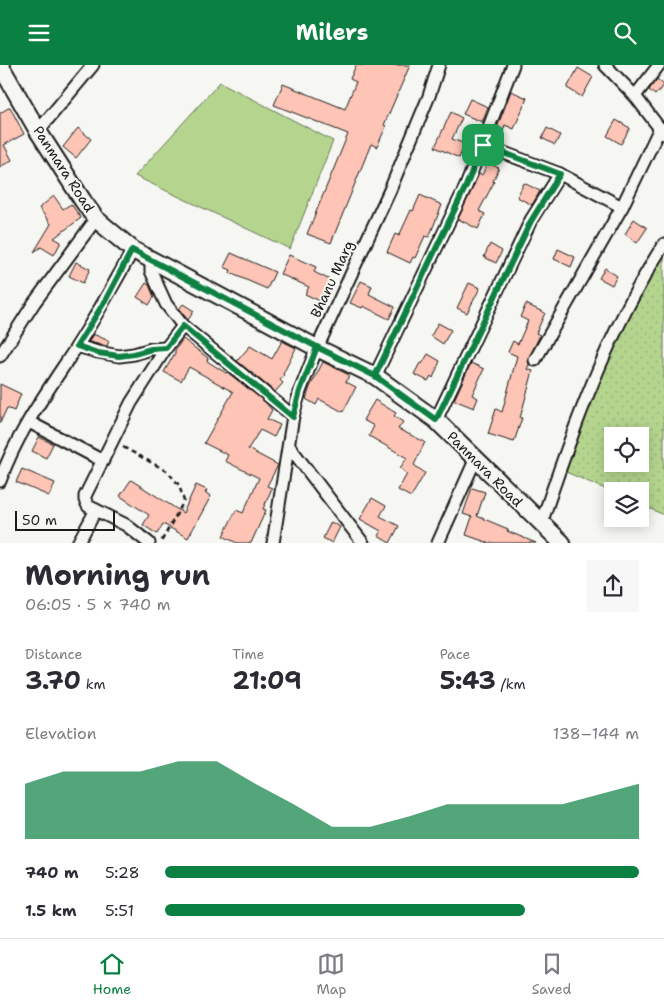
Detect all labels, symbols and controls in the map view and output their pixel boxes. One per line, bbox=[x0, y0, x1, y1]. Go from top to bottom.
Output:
text: Milers bbox=[296, 18, 368, 47]
icon: menu bbox=[25, 19, 53, 47]
icon: search bbox=[611, 19, 639, 47]
street label: Panmara Road bbox=[29, 122, 99, 216]
pin bbox=[462, 124, 504, 166]
icon: arrive bbox=[469, 131, 497, 159]
street label: Bhanu Marg bbox=[306, 237, 358, 321]
street label: Panmara Road bbox=[443, 427, 527, 511]
map controls bbox=[604, 427, 649, 527]
button: locate bbox=[604, 427, 649, 472]
button: layers bbox=[604, 482, 649, 527]
scale bar bbox=[15, 508, 115, 531]
text: 50 m bbox=[22, 511, 57, 529]
text: Morning run bbox=[25, 556, 210, 594]
button: share bbox=[587, 560, 639, 612]
text: 06:05 · 5 × 740 m bbox=[25, 594, 171, 615]
text: Distance bbox=[25, 645, 82, 663]
text: Time bbox=[232, 645, 264, 663]
text: Pace bbox=[440, 645, 470, 663]
text: 3.70 bbox=[25, 663, 81, 697]
text: 21:09 bbox=[232, 663, 302, 697]
text: 5:43 bbox=[440, 663, 496, 697]
text: km bbox=[81, 675, 106, 693]
text: /km bbox=[496, 675, 526, 693]
text: Elevation bbox=[25, 723, 97, 744]
text: 138–144 m bbox=[553, 723, 639, 744]
text: 740 m bbox=[25, 862, 78, 883]
text: 5:28 bbox=[105, 862, 140, 883]
text: 1.5 km bbox=[25, 900, 77, 921]
text: 5:51 bbox=[105, 900, 134, 921]
tab: Home bbox=[93, 950, 131, 998]
tab: Map bbox=[316, 950, 346, 998]
tab: Saved bbox=[532, 950, 571, 998]

